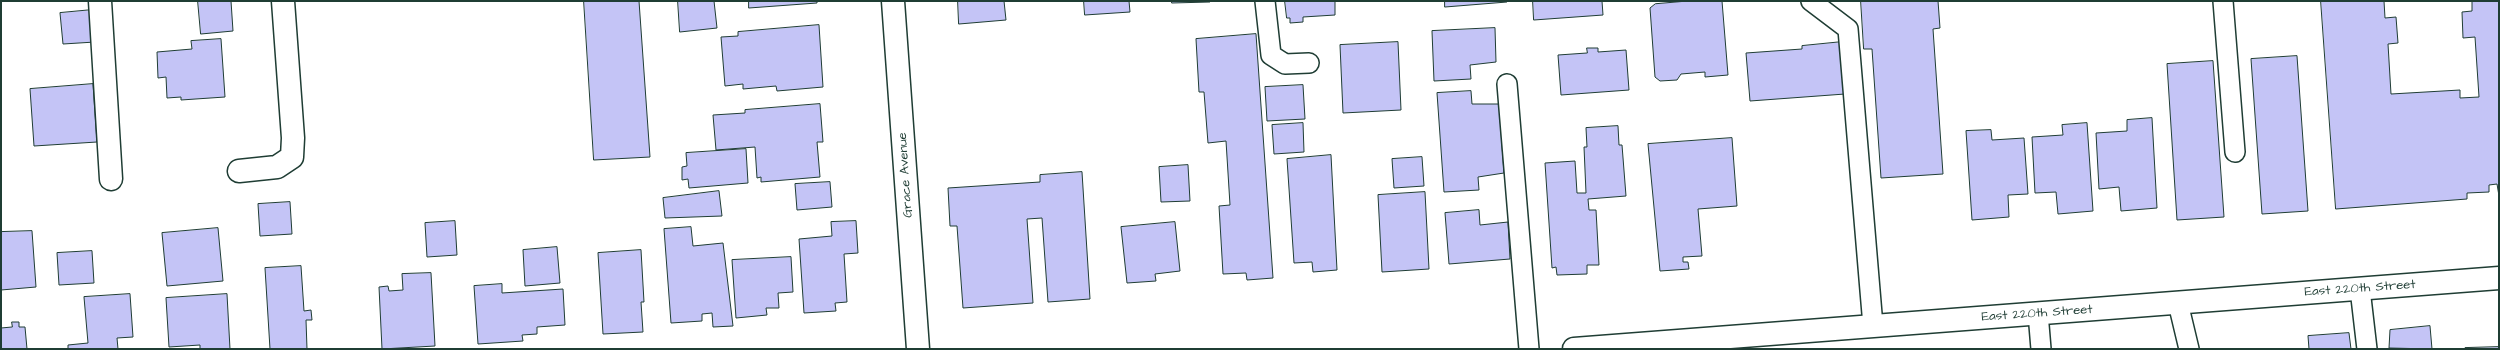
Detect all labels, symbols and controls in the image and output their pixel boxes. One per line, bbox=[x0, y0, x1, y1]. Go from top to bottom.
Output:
street label: Grace Avenue bbox=[895, 132, 917, 218]
street label: East 220th Street bbox=[2304, 277, 2416, 301]
street label: East 220th Street bbox=[1981, 302, 2093, 326]

